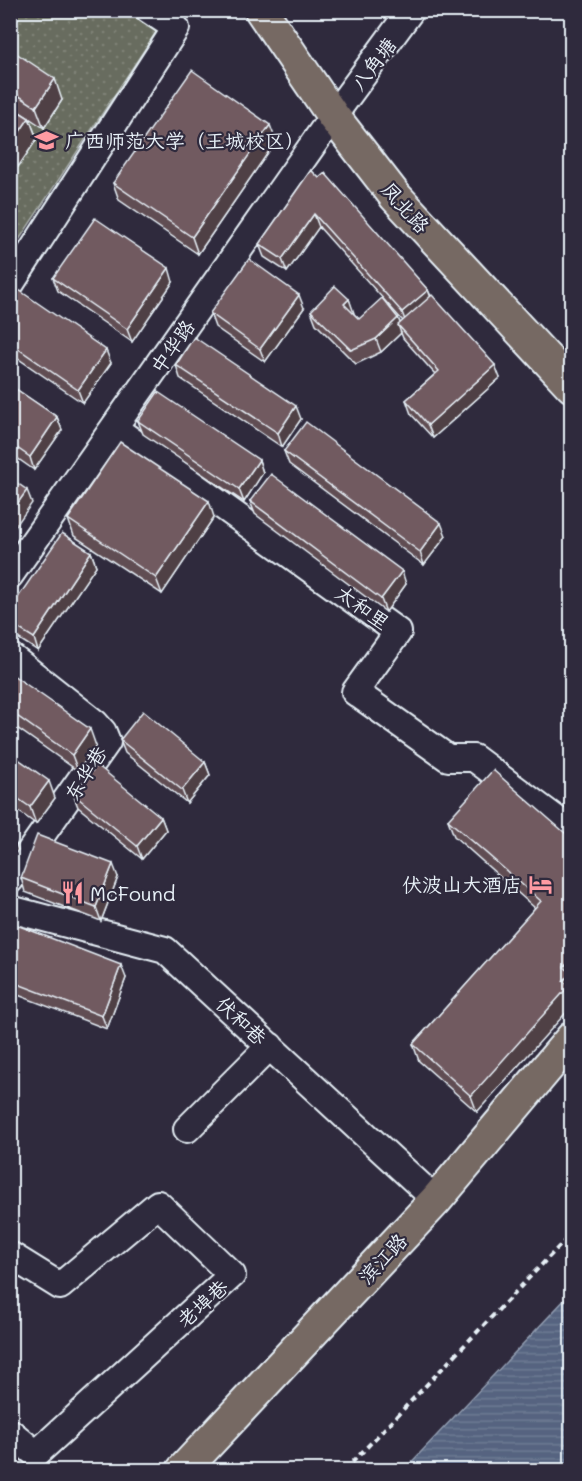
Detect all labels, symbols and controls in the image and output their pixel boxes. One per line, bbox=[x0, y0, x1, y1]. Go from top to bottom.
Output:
street label: 八角塘 bbox=[345, 32, 401, 96]
school or university icon: 广西师范大学（王城校区） bbox=[34, 127, 60, 153]
place label: 广西师范大学（王城校区） bbox=[65, 127, 305, 153]
street label: 凤北路 bbox=[376, 176, 436, 239]
street label: 中华路 bbox=[144, 313, 200, 378]
street label: 太和里 bbox=[331, 579, 395, 635]
street label: 东华巷 bbox=[58, 740, 112, 805]
place label: 伏波山大酒店 bbox=[402, 871, 522, 897]
hotel icon: 伏波山大酒店 bbox=[527, 871, 553, 897]
restaurant icon: McFound bbox=[59, 880, 85, 906]
place label: McFound bbox=[90, 880, 175, 906]
street label: 伏和巷 bbox=[211, 990, 274, 1051]
street label: 滨江路 bbox=[352, 1226, 413, 1289]
street label: 老埠巷 bbox=[171, 1273, 234, 1333]

